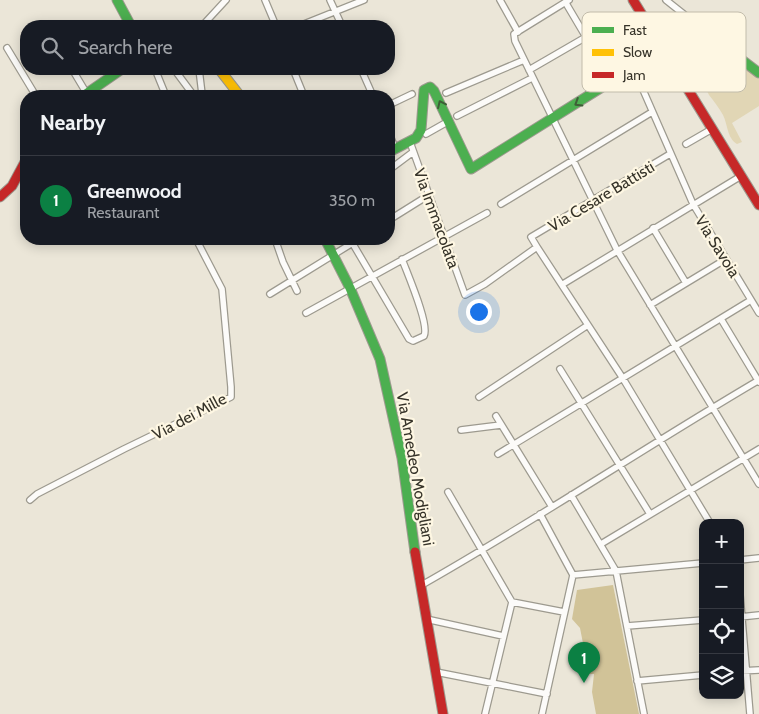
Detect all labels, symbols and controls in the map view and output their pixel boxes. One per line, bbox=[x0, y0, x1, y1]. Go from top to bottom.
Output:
legend bbox=[582, 12, 746, 92]
search box bbox=[20, 20, 395, 75]
text: Fast bbox=[623, 21, 647, 39]
icon: search bbox=[38, 34, 66, 62]
text: Search here bbox=[78, 36, 172, 59]
text: Slow bbox=[623, 43, 652, 61]
text: Jam bbox=[622, 66, 645, 84]
one-way arrow bbox=[574, 96, 583, 106]
one-way arrow bbox=[437, 100, 447, 109]
text: Nearby bbox=[40, 110, 106, 135]
street label: Via Cesare Battisti bbox=[545, 157, 658, 236]
street label: Via Immacolata bbox=[410, 166, 464, 271]
text: Greenwood bbox=[87, 180, 182, 203]
text: 1 bbox=[53, 191, 59, 210]
text: 350 m bbox=[329, 191, 375, 210]
text: Restaurant bbox=[87, 203, 159, 222]
street label: Via Savoia bbox=[691, 212, 744, 281]
your location bbox=[466, 299, 492, 325]
street label: Via dei Mille bbox=[149, 389, 229, 444]
street label: Via Amedeo Modigliani bbox=[393, 391, 438, 547]
map controls bbox=[699, 519, 744, 699]
button: + bbox=[699, 519, 744, 564]
button: − bbox=[699, 564, 744, 609]
button: locate bbox=[699, 609, 744, 654]
pin: 1 bbox=[568, 642, 600, 683]
button: layers bbox=[699, 654, 744, 699]

